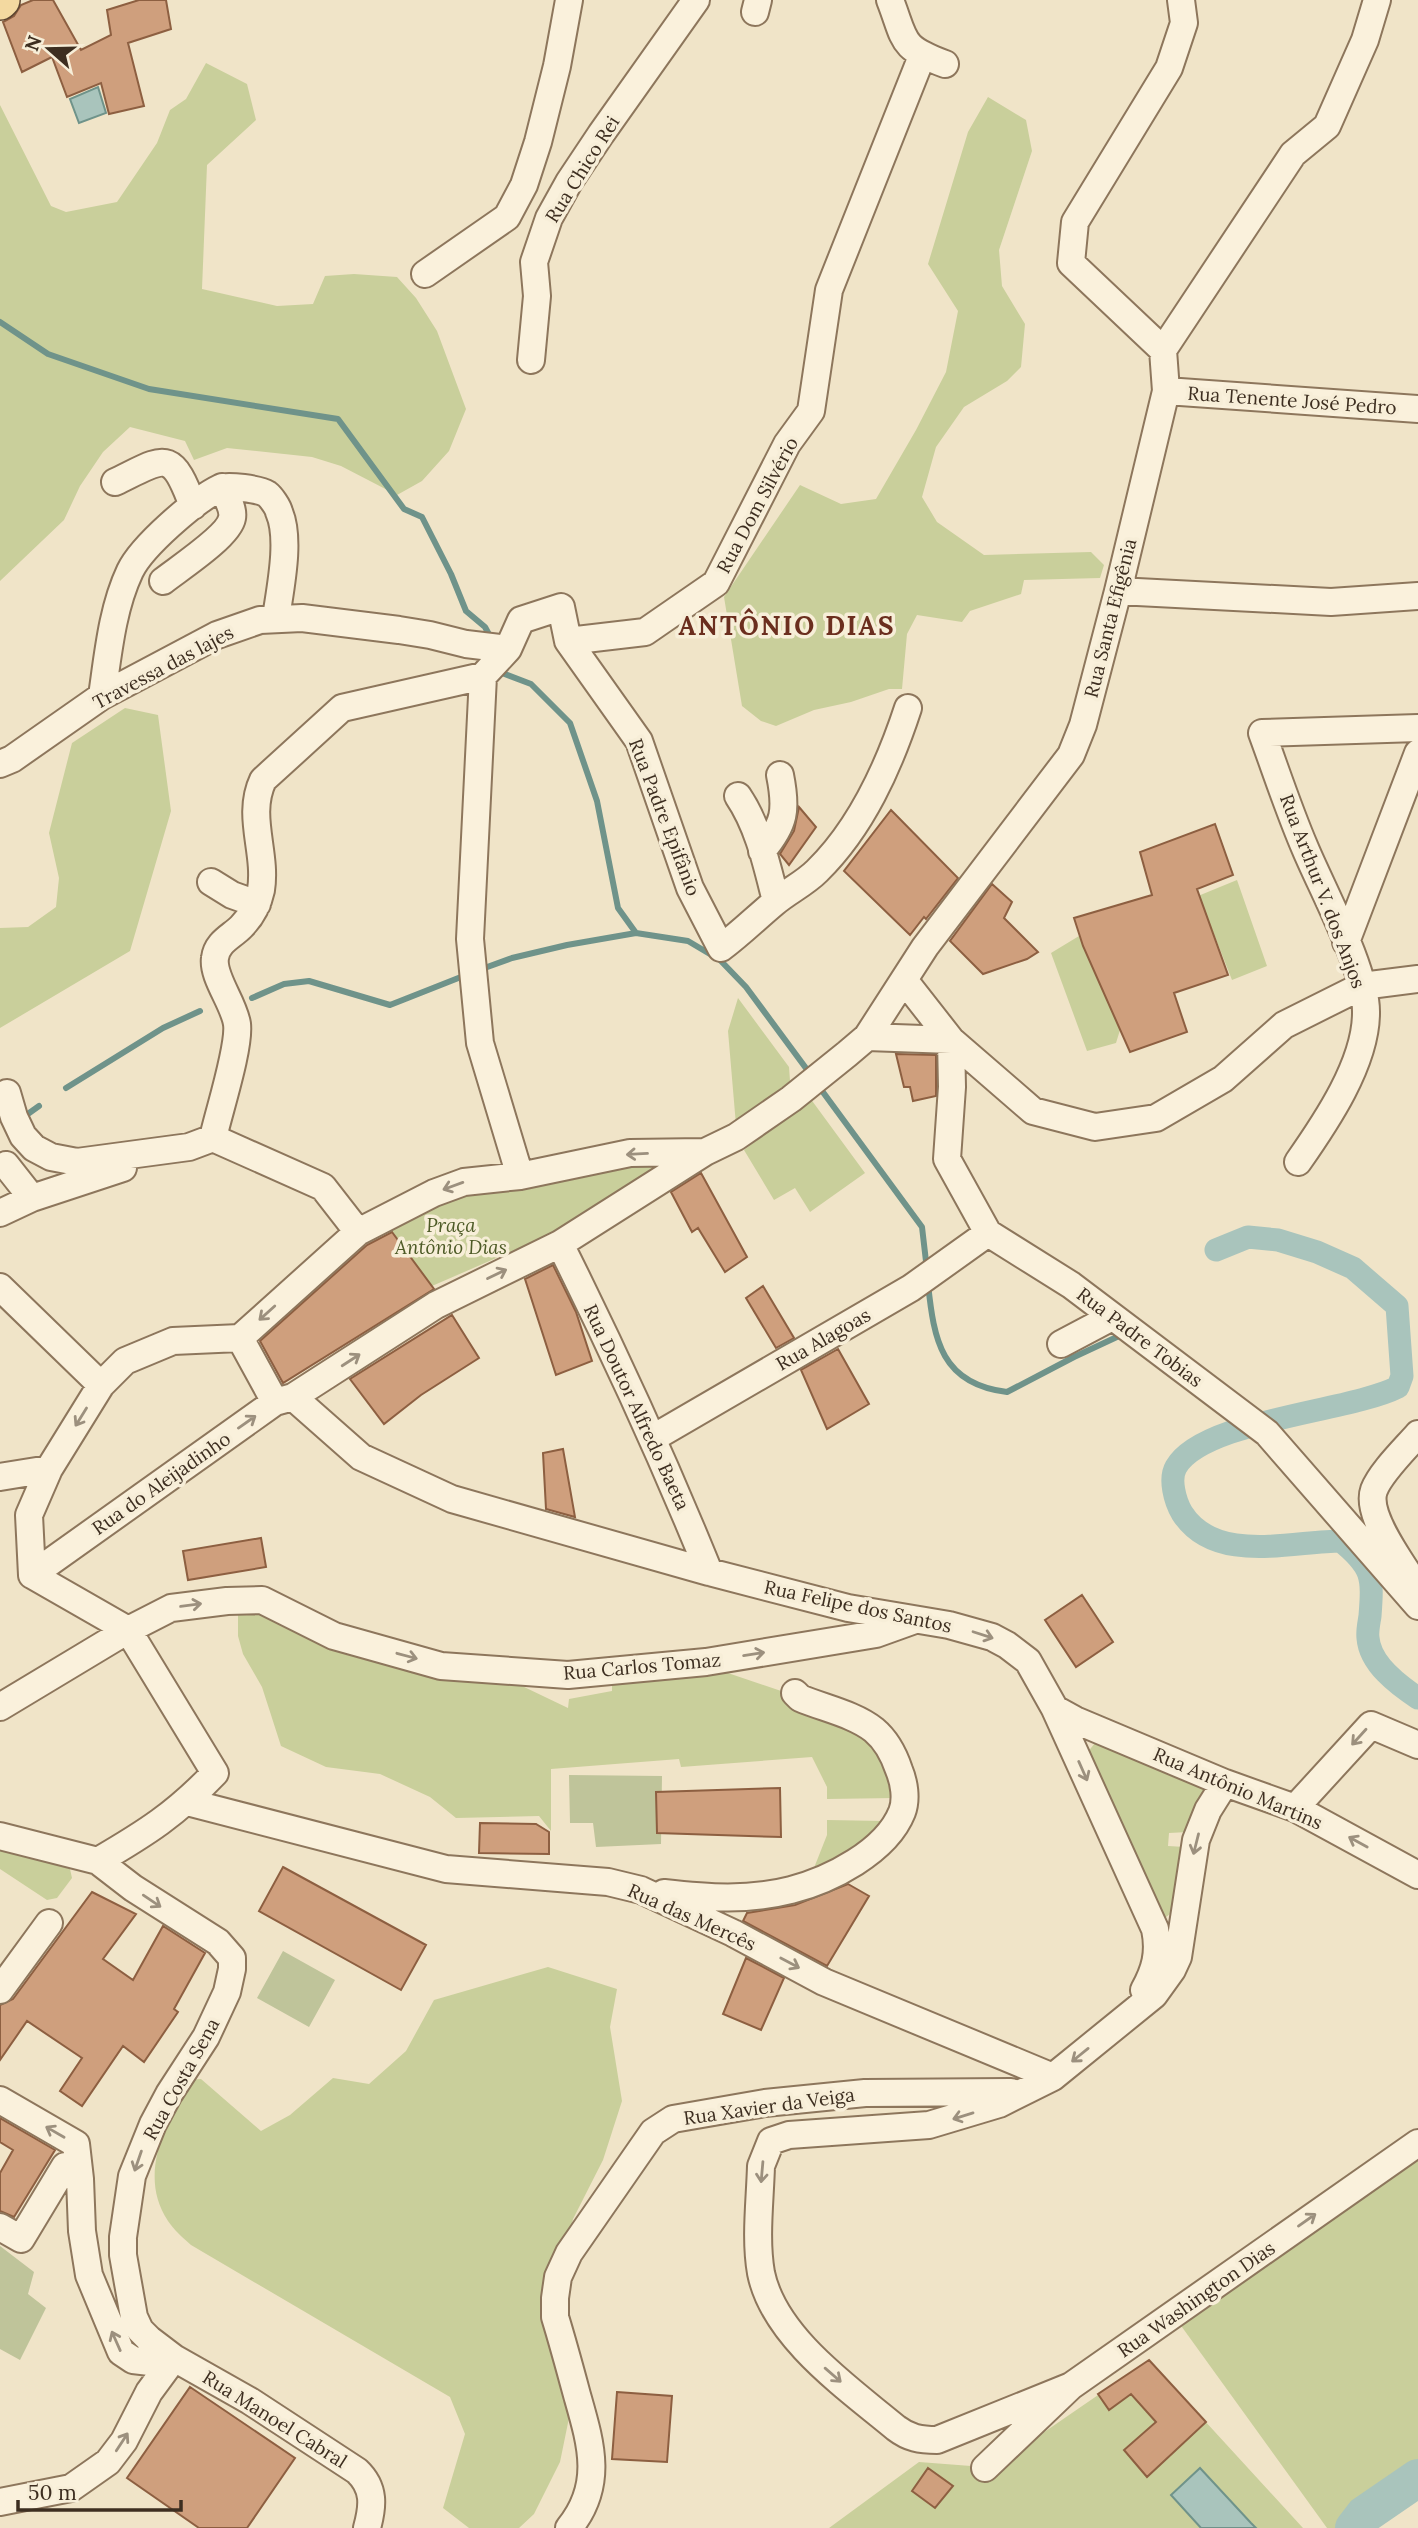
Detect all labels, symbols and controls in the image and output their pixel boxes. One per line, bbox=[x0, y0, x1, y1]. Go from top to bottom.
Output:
north arrow bbox=[14, 14, 84, 84]
text: N bbox=[19, 32, 47, 54]
street label: Rua Chico Rei bbox=[540, 111, 624, 227]
street label: Rua Tenente José Pedro bbox=[1187, 381, 1397, 419]
street label: Rua Dom Silvério bbox=[711, 433, 803, 577]
street label: Rua Santa Efigênia bbox=[1079, 536, 1141, 700]
district label: ANTÔNIO DIAS bbox=[678, 608, 896, 642]
street label: Travessa das lajes bbox=[89, 620, 238, 714]
street label: Rua Padre Epifânio bbox=[624, 735, 706, 899]
street label: Rua Arthur V. dos Anjos bbox=[1275, 790, 1371, 992]
one-way arrow bbox=[626, 1147, 649, 1160]
one-way arrow bbox=[443, 1181, 465, 1193]
park label: Praça Antônio Dias bbox=[394, 1213, 507, 1259]
one-way arrow bbox=[486, 1267, 507, 1281]
street label: Rua Padre Tobias bbox=[1072, 1282, 1208, 1392]
street label: Rua Doutor Alfredo Baeta bbox=[579, 1300, 695, 1514]
street label: Rua Alagoas bbox=[771, 1302, 875, 1376]
one-way arrow bbox=[258, 1305, 276, 1321]
one-way arrow bbox=[340, 1353, 360, 1367]
one-way arrow bbox=[74, 1407, 88, 1427]
one-way arrow bbox=[237, 1414, 256, 1429]
street label: Rua do Aleijadinho bbox=[87, 1426, 235, 1540]
street label: Rua Felipe dos Santos bbox=[762, 1574, 954, 1638]
one-way arrow bbox=[179, 1599, 202, 1612]
one-way arrow bbox=[972, 1630, 994, 1642]
street label: Rua Carlos Tomaz bbox=[562, 1647, 722, 1685]
one-way arrow bbox=[742, 1647, 765, 1660]
one-way arrow bbox=[396, 1651, 418, 1664]
one-way arrow bbox=[1351, 1728, 1367, 1746]
street label: Rua Antônio Martins bbox=[1150, 1742, 1326, 1835]
one-way arrow bbox=[1077, 1760, 1090, 1781]
one-way arrow bbox=[1189, 1832, 1202, 1855]
one-way arrow bbox=[1348, 1835, 1369, 1848]
street label: Rua das Mercês bbox=[624, 1878, 760, 1956]
one-way arrow bbox=[142, 1894, 162, 1908]
one-way arrow bbox=[780, 1957, 800, 1971]
street label: Rua Costa Sena bbox=[138, 2014, 225, 2144]
one-way arrow bbox=[1072, 2047, 1090, 2062]
street label: Rua Xavier da Veiga bbox=[682, 2082, 856, 2130]
one-way arrow bbox=[952, 2111, 974, 2124]
one-way arrow bbox=[45, 2125, 66, 2138]
one-way arrow bbox=[131, 2150, 143, 2172]
one-way arrow bbox=[755, 2161, 768, 2183]
one-way arrow bbox=[1297, 2213, 1316, 2227]
street label: Rua Washington Dias bbox=[1113, 2236, 1280, 2362]
one-way arrow bbox=[109, 2330, 122, 2352]
street label: Rua Manoel Cabral bbox=[198, 2365, 352, 2473]
one-way arrow bbox=[824, 2367, 842, 2383]
one-way arrow bbox=[115, 2433, 129, 2452]
scale bar bbox=[18, 2468, 180, 2512]
text: 50 m bbox=[28, 2479, 77, 2506]

